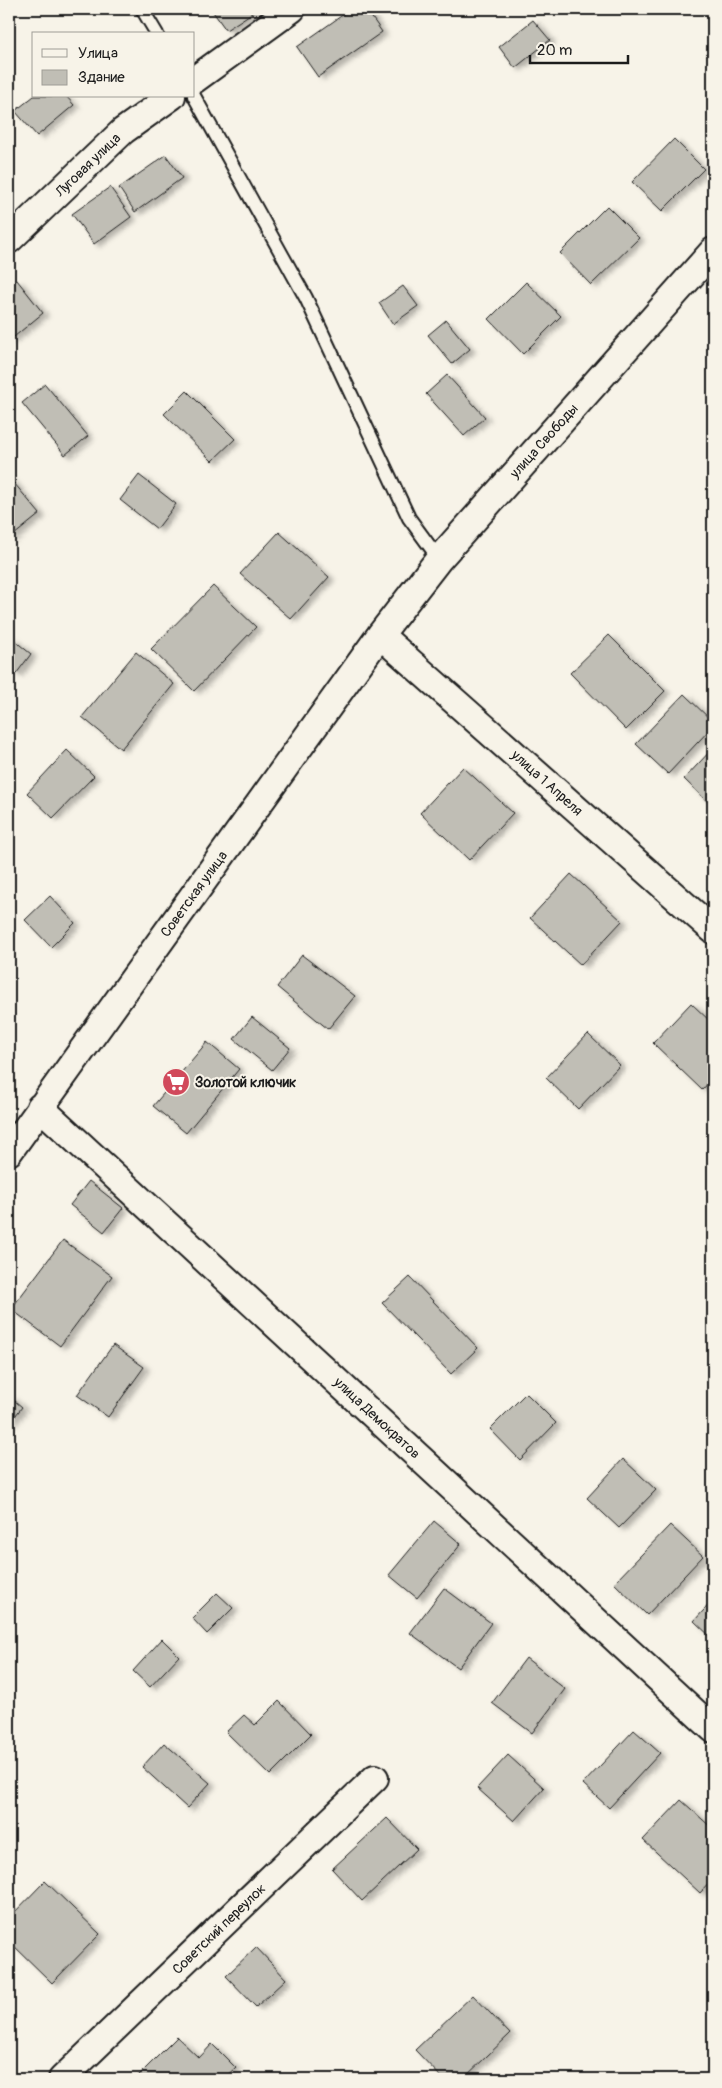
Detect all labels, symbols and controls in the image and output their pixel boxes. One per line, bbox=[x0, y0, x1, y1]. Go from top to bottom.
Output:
legend bbox=[32, 32, 195, 98]
scale bar bbox=[530, 32, 627, 64]
text: 20 m bbox=[537, 41, 572, 60]
text: Улица bbox=[78, 44, 118, 63]
text: Здание bbox=[78, 68, 125, 87]
street label: Луговая улица bbox=[51, 130, 124, 201]
street label: улица Свободы bbox=[506, 400, 582, 482]
street label: улица 1 Апреля bbox=[507, 746, 586, 819]
street label: Советская улица bbox=[157, 848, 231, 940]
supermarket icon: Золотой ключик bbox=[161, 1067, 191, 1097]
place label: Золотой ключик bbox=[195, 1074, 296, 1091]
street label: улица Демократов bbox=[330, 1373, 424, 1462]
street label: Советский переулок bbox=[169, 1880, 269, 1978]

